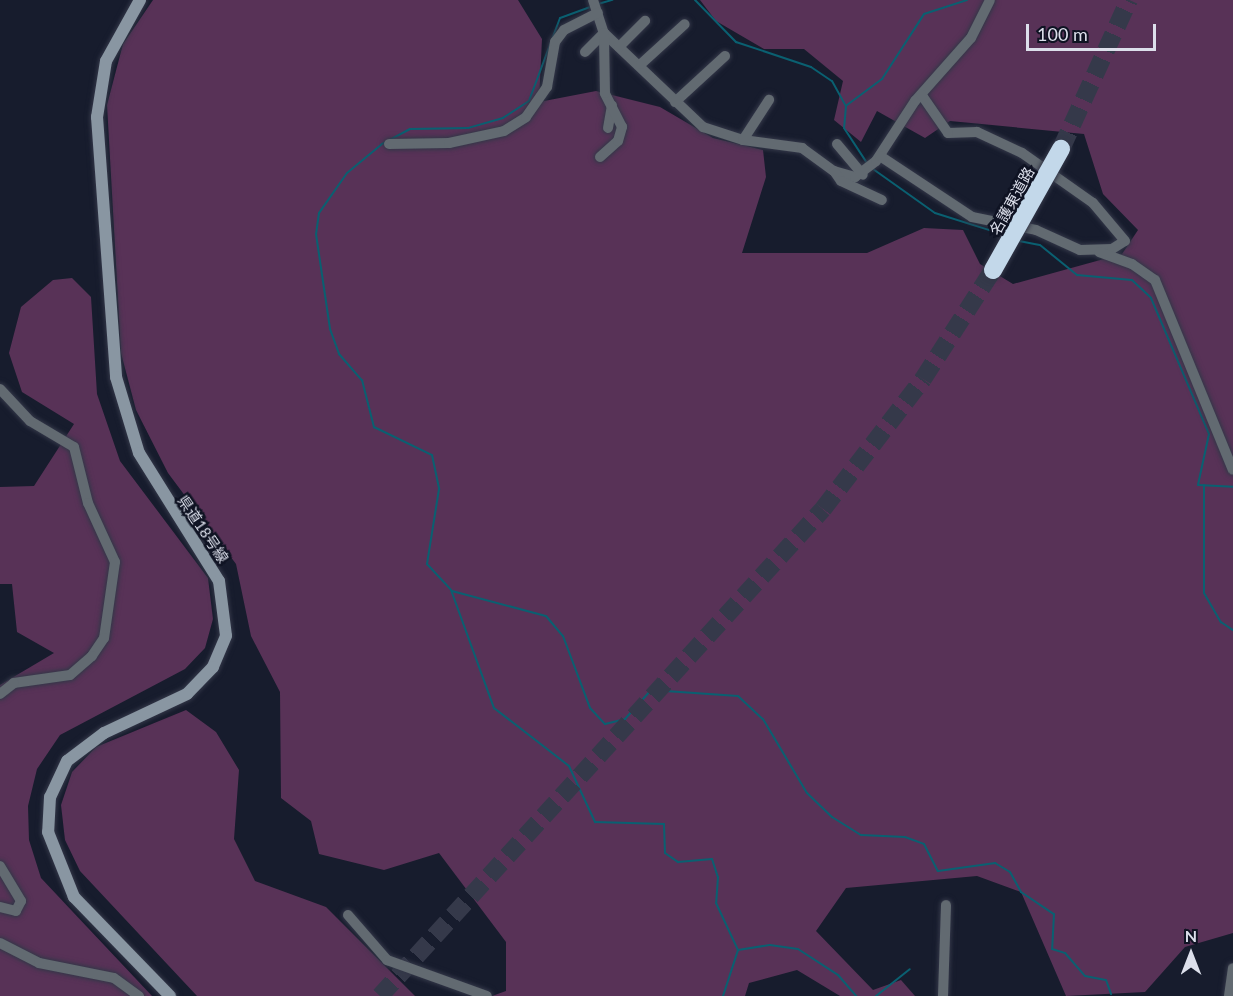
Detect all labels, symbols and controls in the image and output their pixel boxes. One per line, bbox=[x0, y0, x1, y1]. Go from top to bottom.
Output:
scale bar bbox=[1029, 12, 1160, 50]
text: 100 m bbox=[1037, 23, 1088, 45]
street label: 名護東道路 bbox=[986, 164, 1038, 238]
street label: 県道18号線 bbox=[174, 492, 232, 566]
north arrow bbox=[1161, 924, 1221, 984]
text: N bbox=[1185, 926, 1197, 945]

